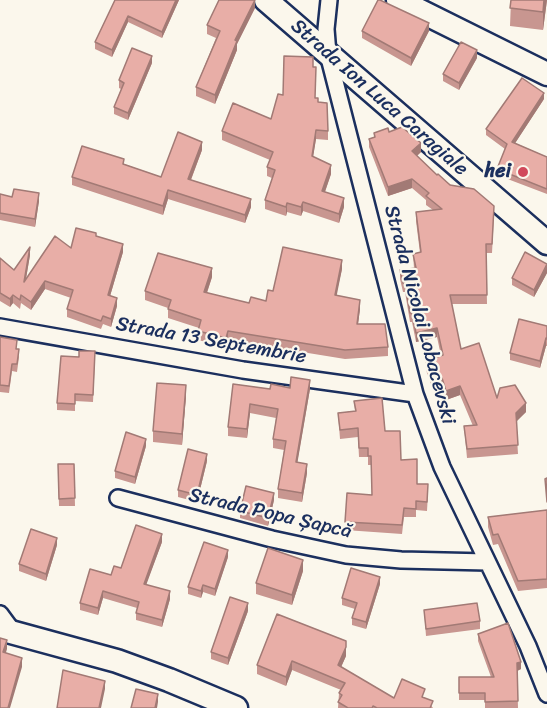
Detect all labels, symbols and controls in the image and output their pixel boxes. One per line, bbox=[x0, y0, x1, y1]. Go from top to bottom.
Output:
street label: Strada Ion Luca Caragiale bbox=[285, 14, 473, 182]
place label: hei bbox=[485, 160, 511, 184]
marker: hei bbox=[516, 165, 530, 179]
street label: Strada Nicolai Lobacevski bbox=[378, 203, 460, 427]
street label: Strada 13 Septembrie bbox=[114, 312, 308, 370]
street label: Strada Popa Șapcă bbox=[186, 484, 354, 544]

